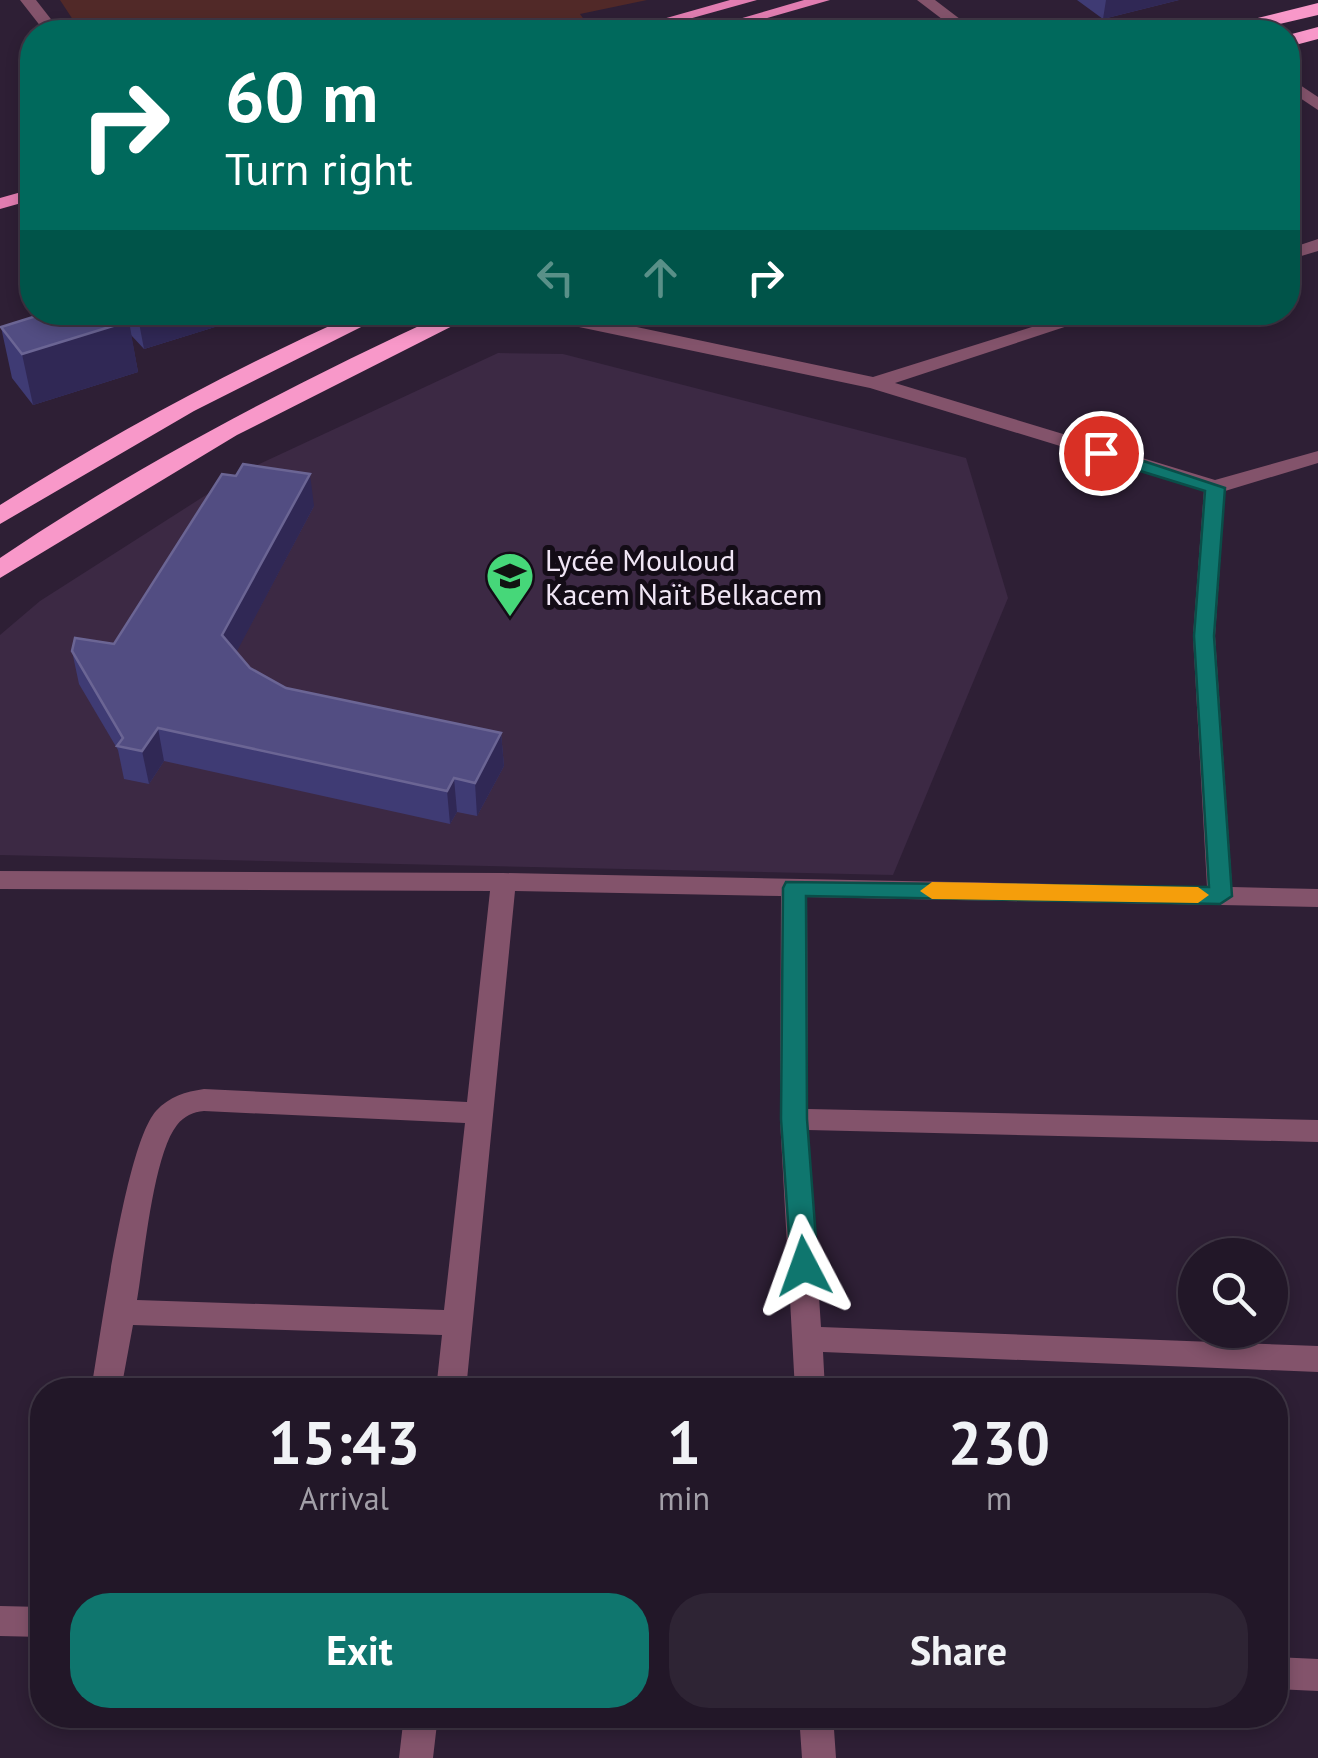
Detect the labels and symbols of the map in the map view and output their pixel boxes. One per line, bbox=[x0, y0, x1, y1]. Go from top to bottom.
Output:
pin bbox=[1059, 411, 1144, 496]
place label: Lycée Mouloud Kacem Naït Belkacem bbox=[545, 540, 822, 613]
school or university icon: Lycée Mouloud Kacem Naït Belkacem bbox=[484, 550, 536, 618]
position arrow bbox=[752, 1214, 856, 1318]

